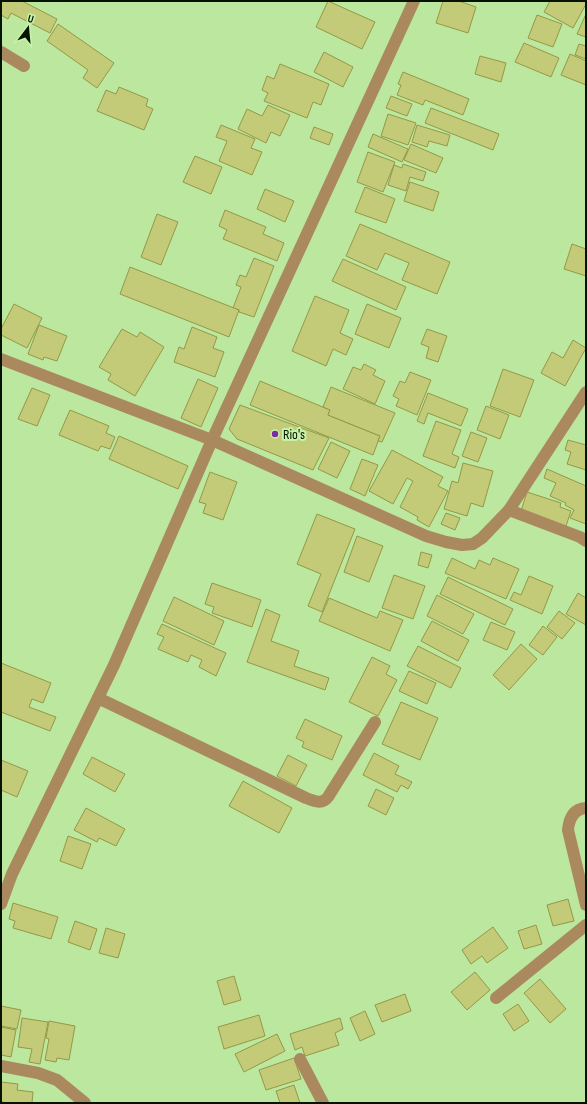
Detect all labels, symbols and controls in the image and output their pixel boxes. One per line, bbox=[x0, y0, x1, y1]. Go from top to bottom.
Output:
north arrow bbox=[8, 8, 48, 48]
text: U bbox=[26, 12, 35, 26]
place label: Rio's bbox=[283, 426, 305, 443]
marker: Rio's bbox=[270, 429, 280, 439]

